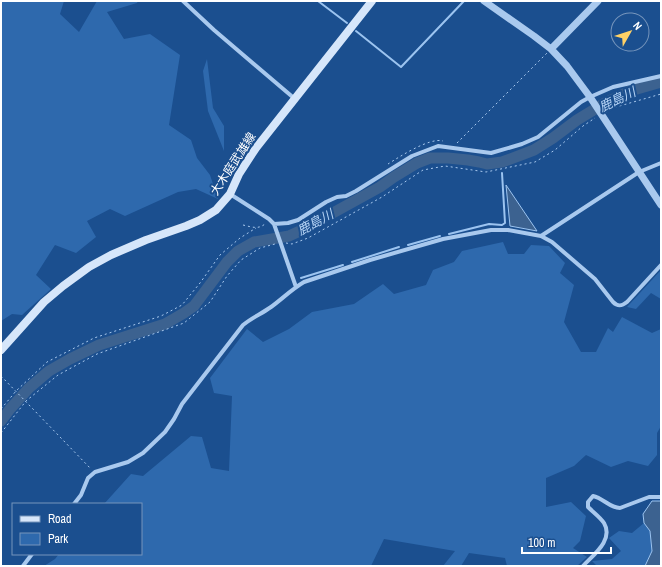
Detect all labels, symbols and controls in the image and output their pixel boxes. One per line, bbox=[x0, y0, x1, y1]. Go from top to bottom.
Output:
north arrow bbox=[610, 12, 650, 52]
text: N bbox=[630, 19, 645, 33]
water label: 鹿島川 bbox=[596, 82, 640, 116]
street label: 大木庭武雄線 bbox=[207, 129, 259, 199]
water label: 鹿島川 bbox=[294, 205, 338, 239]
legend bbox=[12, 503, 142, 555]
text: Road bbox=[48, 511, 72, 527]
scale bar bbox=[522, 529, 611, 555]
text: Park bbox=[48, 531, 68, 547]
text: 100 m bbox=[528, 535, 555, 551]

